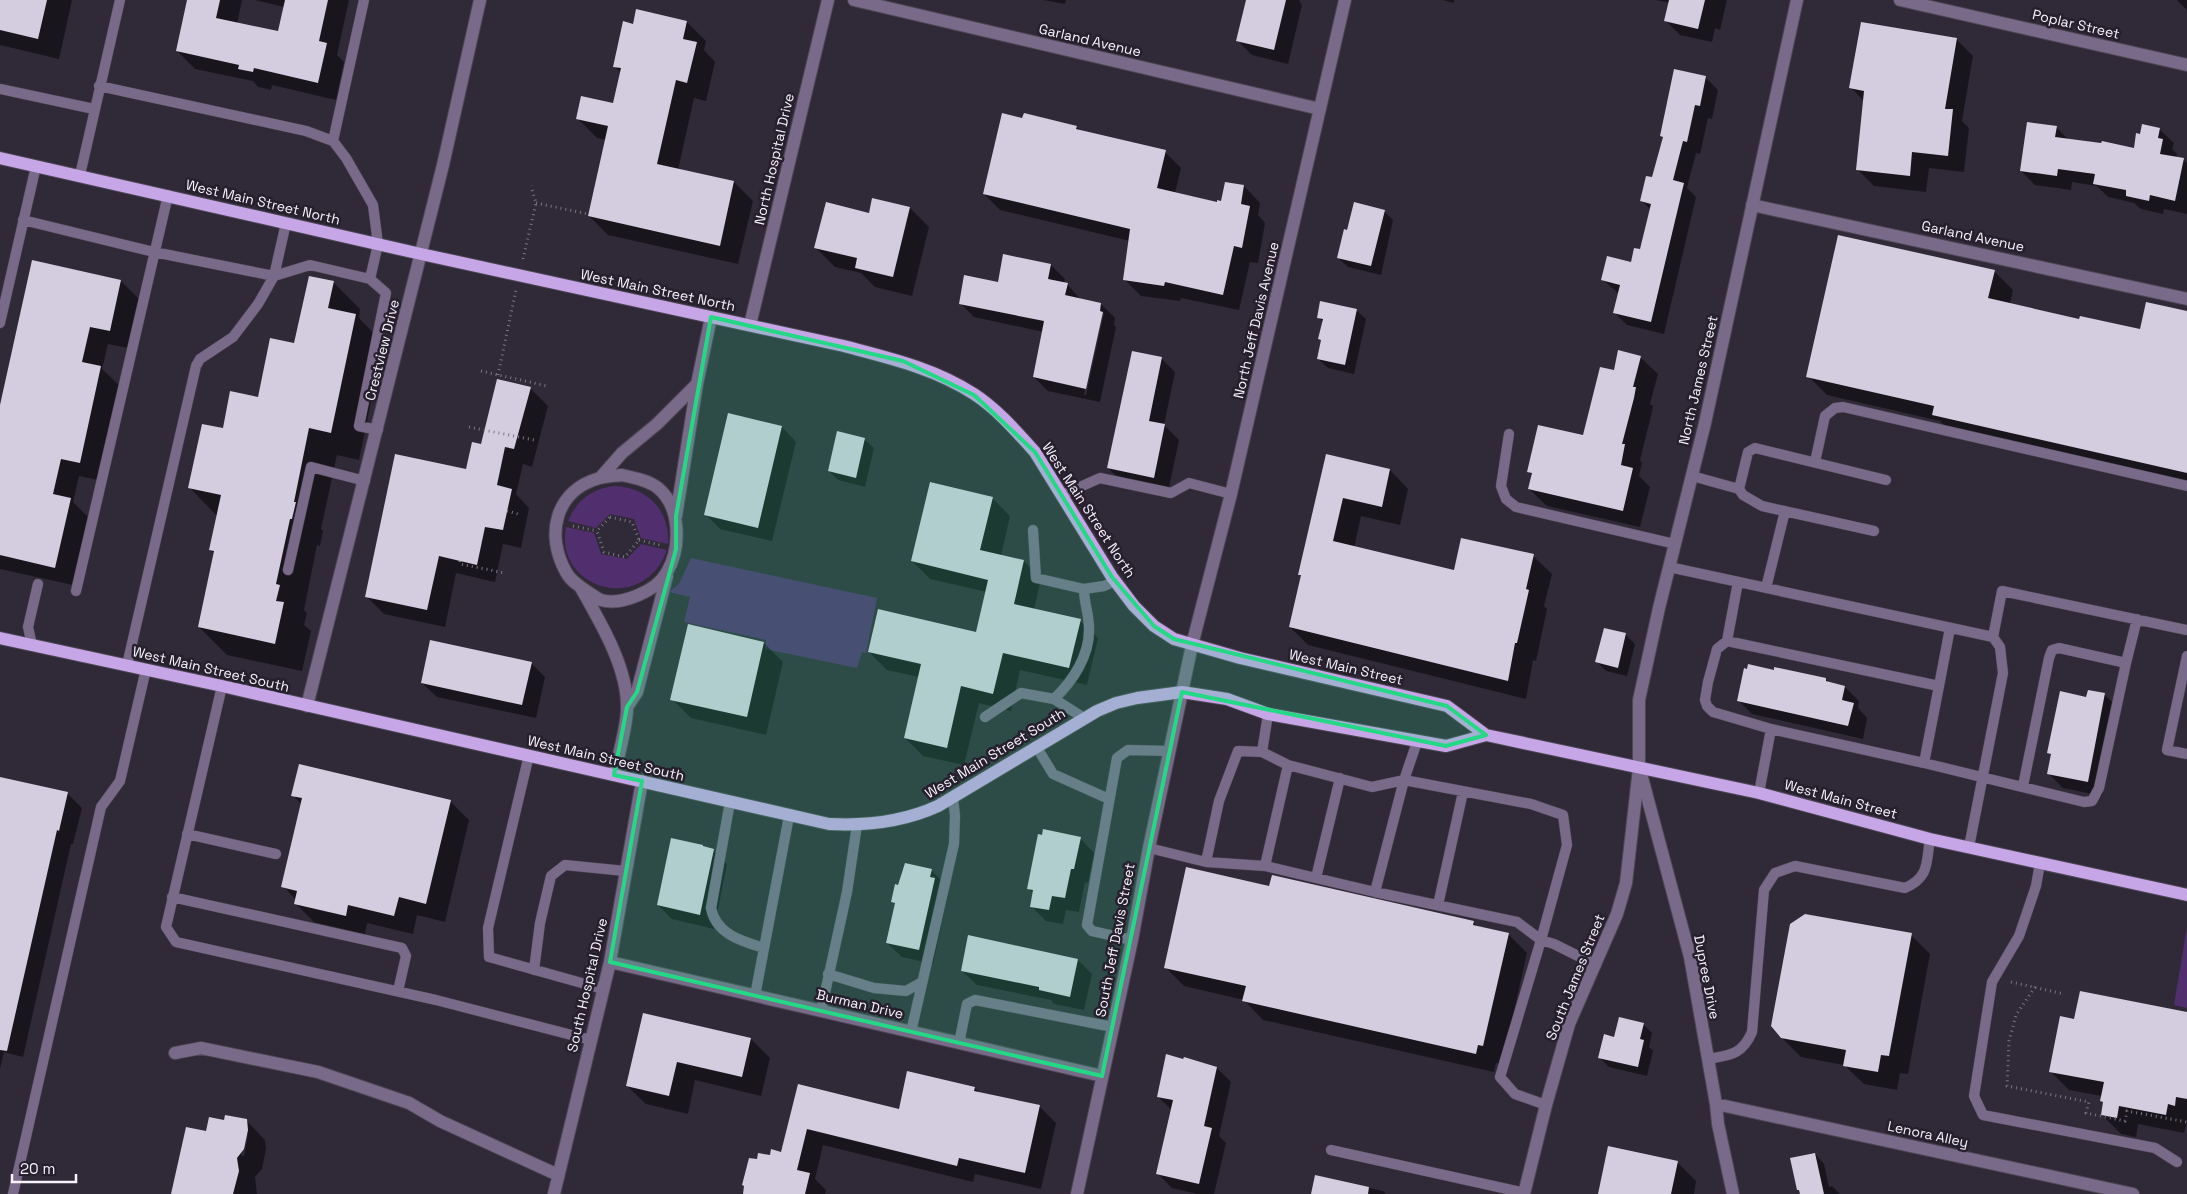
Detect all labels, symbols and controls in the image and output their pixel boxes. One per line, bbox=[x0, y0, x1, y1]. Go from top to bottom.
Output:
street label: Poplar Street bbox=[2031, 5, 2121, 43]
street label: Garland Avenue bbox=[1037, 19, 1143, 61]
street label: North Hospital Drive bbox=[750, 91, 798, 227]
street label: West Main Street North bbox=[184, 175, 342, 229]
street label: Garland Avenue bbox=[1920, 216, 2026, 256]
street label: North Jeff Davis Avenue bbox=[1229, 240, 1283, 400]
street label: West Main Street North bbox=[579, 265, 737, 315]
street label: Crestview Drive bbox=[361, 298, 403, 402]
street label: North James Street bbox=[1674, 314, 1722, 446]
street label: West Main Street North bbox=[1038, 439, 1140, 581]
street label: West Main Street South bbox=[131, 642, 291, 696]
street label: West Main Street bbox=[1287, 645, 1405, 689]
street label: West Main Street South bbox=[922, 704, 1068, 802]
street label: West Main Street South bbox=[526, 731, 686, 785]
street label: West Main Street bbox=[1783, 775, 1899, 823]
street label: South Jeff Davis Street bbox=[1091, 862, 1139, 1018]
street label: South James Street bbox=[1541, 911, 1609, 1043]
street label: South Hospital Drive bbox=[563, 916, 611, 1054]
street label: Dupree Drive bbox=[1690, 933, 1724, 1021]
street label: Burman Drive bbox=[815, 985, 905, 1023]
street label: Lenora Alley bbox=[1886, 1117, 1970, 1151]
scale bar bbox=[12, 1152, 76, 1184]
text: 20 m bbox=[20, 1159, 55, 1178]

